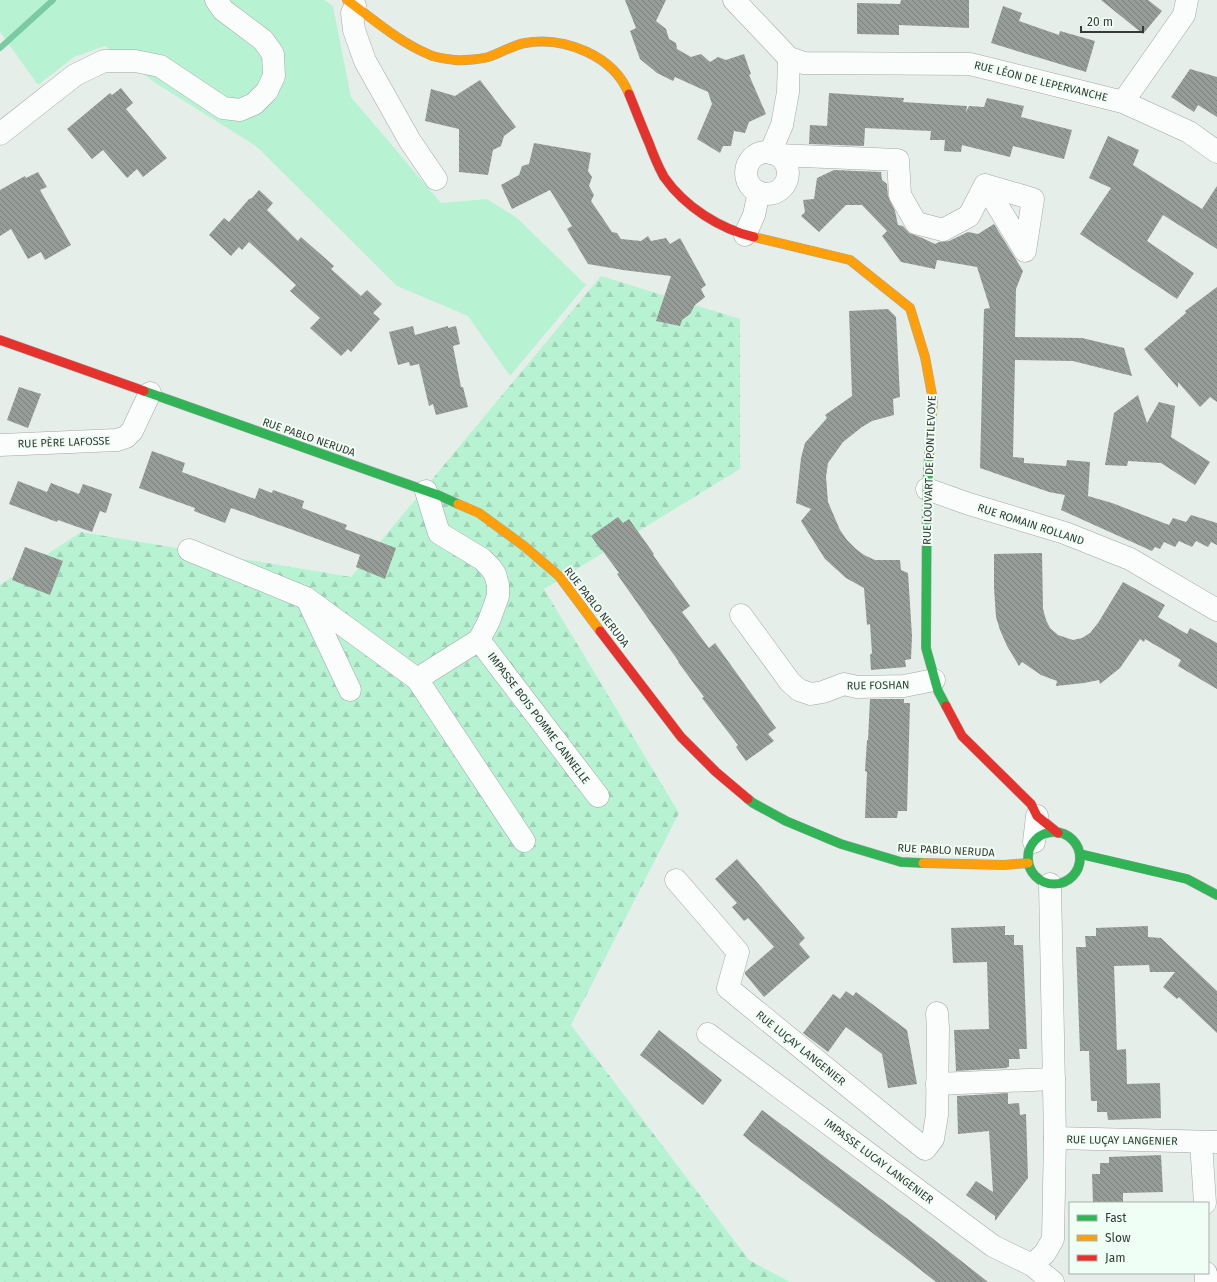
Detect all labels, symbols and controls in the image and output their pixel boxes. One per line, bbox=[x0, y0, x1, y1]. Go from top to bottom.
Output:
scale bar bbox=[1081, 8, 1143, 34]
text: 20 m bbox=[1087, 15, 1113, 29]
street label: RUE LÉON DE LEPERVANCHE bbox=[973, 58, 1109, 104]
street label: RUE LOUVART DE PONTLEVOYE bbox=[920, 395, 939, 545]
street label: RUE PABLO NERUDA bbox=[261, 415, 358, 460]
street label: RUE PÈRE LAFOSSE bbox=[17, 433, 111, 451]
street label: RUE ROMAIN ROLLAND bbox=[976, 501, 1086, 548]
street label: RUE PABLO NERUDA bbox=[561, 565, 632, 650]
street label: IMPASSE BOIS POMME CANNELLE bbox=[485, 650, 592, 787]
street label: RUE FOSHAN bbox=[847, 678, 910, 693]
street label: RUE PABLO NERUDA bbox=[897, 841, 996, 860]
street label: RUE LUÇAY LANGENIER bbox=[753, 1008, 848, 1089]
street label: IMPASSE LUCAY LANGENIER bbox=[822, 1116, 936, 1207]
street label: RUE LUÇAY LANGENIER bbox=[1066, 1133, 1178, 1148]
legend bbox=[1069, 1202, 1209, 1274]
text: Fast bbox=[1105, 1211, 1127, 1225]
text: Slow bbox=[1105, 1231, 1131, 1245]
text: Jam bbox=[1105, 1251, 1125, 1265]

